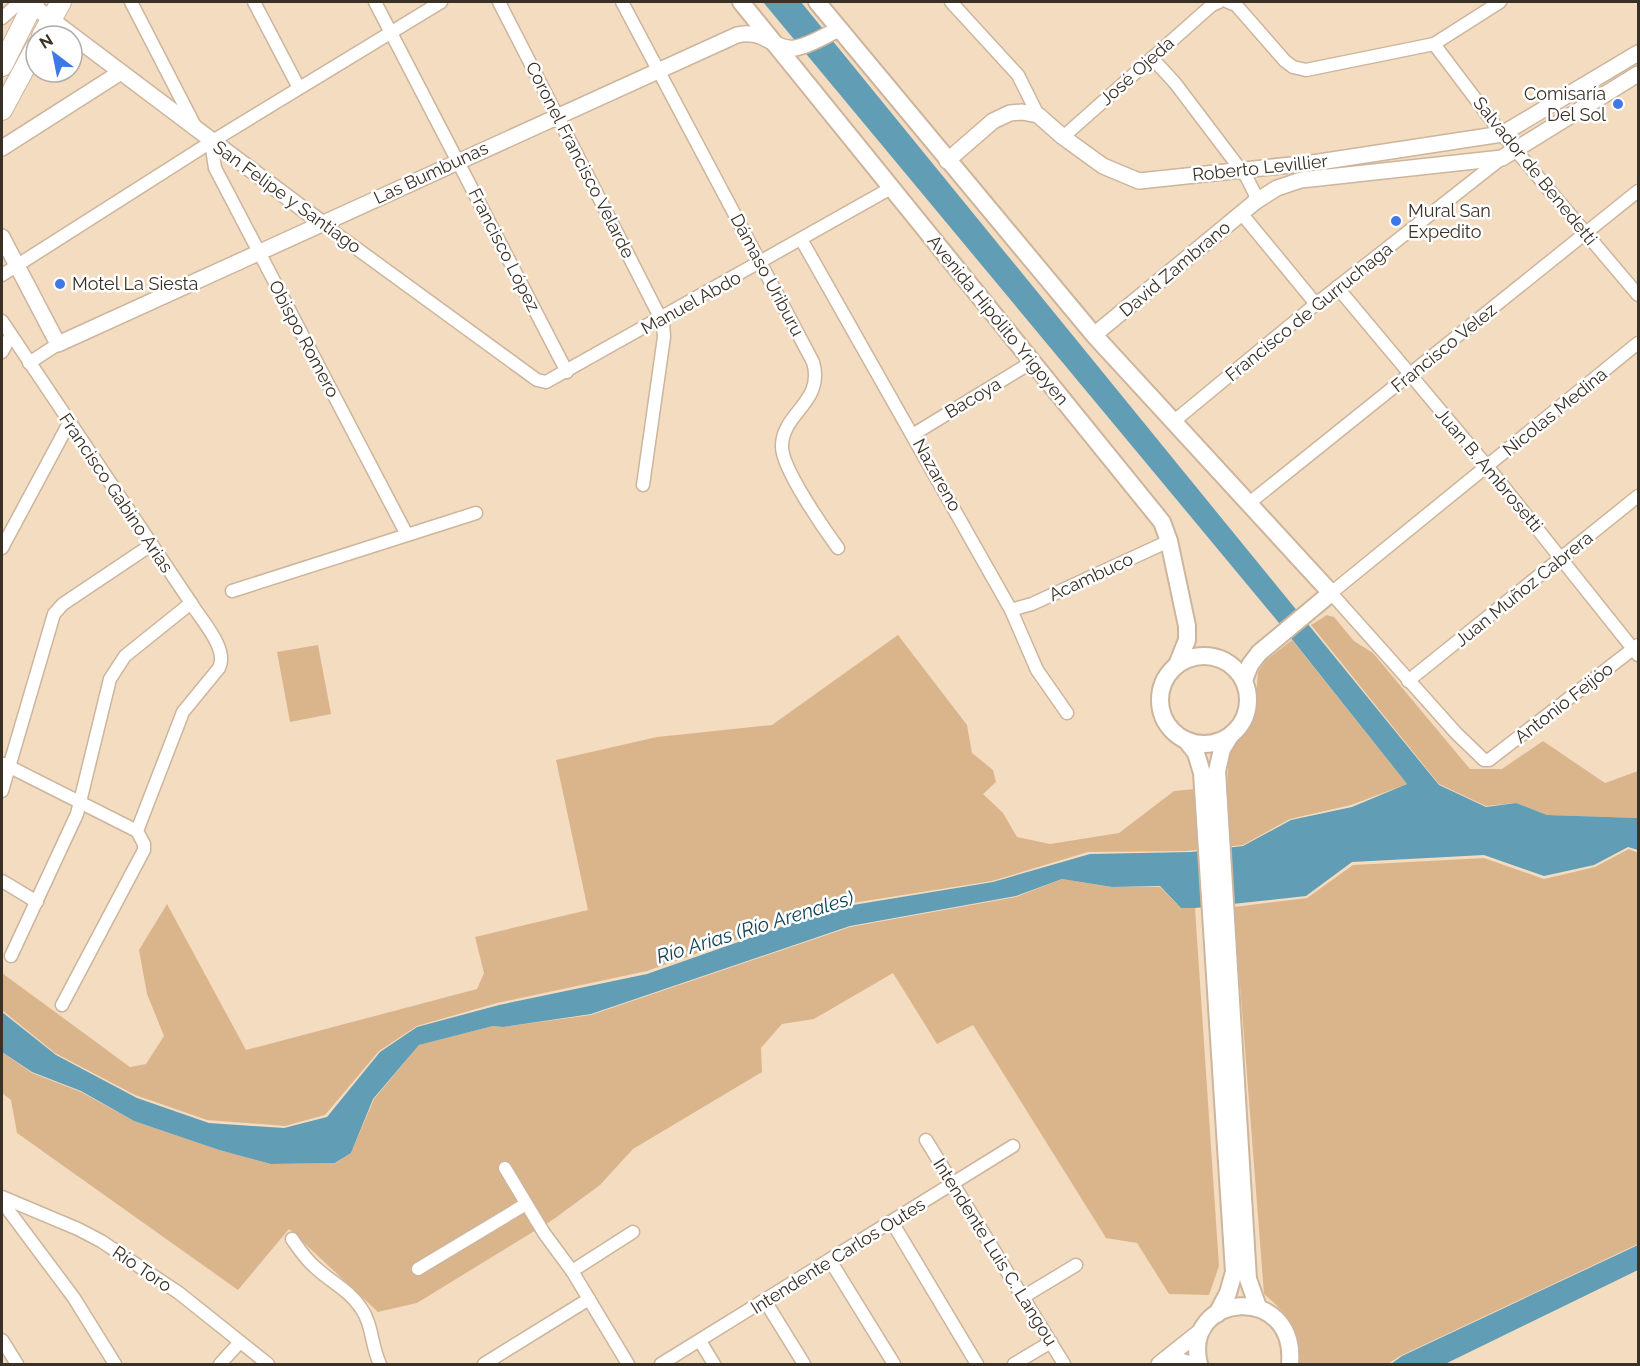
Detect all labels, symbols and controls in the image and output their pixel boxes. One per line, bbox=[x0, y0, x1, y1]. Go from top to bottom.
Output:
north arrow bbox=[24, 24, 84, 84]
text: N bbox=[36, 30, 57, 53]
street label: José Ojeda bbox=[1095, 32, 1178, 109]
street label: Coronel Francisco Velarde bbox=[522, 58, 639, 262]
place label: Comisaría Del Sol bbox=[1524, 83, 1606, 125]
street label: Salvador de Benedetti bbox=[1469, 92, 1602, 249]
marker: Comisaría Del Sol bbox=[1611, 97, 1625, 111]
street label: San Felipe y Santiago bbox=[209, 136, 366, 257]
street label: Las Bumbunas bbox=[370, 137, 492, 208]
street label: Roberto Levillier bbox=[1191, 150, 1329, 185]
street label: Francisco López bbox=[464, 185, 545, 315]
place label: Mural San Expedito bbox=[1408, 200, 1491, 242]
street label: Dámaso Uriburu bbox=[726, 210, 809, 340]
marker: Mural San Expedito bbox=[1389, 214, 1403, 228]
street label: David Zambrano bbox=[1115, 216, 1234, 321]
street label: Avenida Hipólito Yrigoyen bbox=[923, 230, 1073, 409]
street label: Francisco de Gurruchaga bbox=[1221, 238, 1396, 385]
street label: Manuel Abdo bbox=[637, 266, 745, 339]
place label: Motel La Siesta bbox=[72, 273, 198, 294]
marker: Motel La Siesta bbox=[53, 277, 67, 291]
street label: Obispo Romero bbox=[265, 277, 344, 401]
street label: Francisco Velez bbox=[1387, 299, 1501, 396]
street label: Nicolas Medina bbox=[1498, 363, 1611, 460]
street label: Bacoya bbox=[941, 373, 1004, 422]
street label: Juan B. Ambrosetti bbox=[1431, 403, 1547, 536]
street label: Francisco Gabino Arias bbox=[55, 409, 178, 577]
street label: Nazareno bbox=[909, 435, 966, 515]
street label: Juan Muñoz Cabrera bbox=[1451, 527, 1597, 651]
street label: Acambuco bbox=[1045, 548, 1136, 605]
street label: Antonio Feijóo bbox=[1510, 658, 1617, 747]
water label: Río Arias (Río Arenales) bbox=[654, 886, 856, 968]
street label: Intendente Luis C. Langou bbox=[929, 1154, 1062, 1349]
street label: Intendente Carlos Outes bbox=[747, 1193, 929, 1318]
street label: Río Toro bbox=[109, 1241, 176, 1296]

